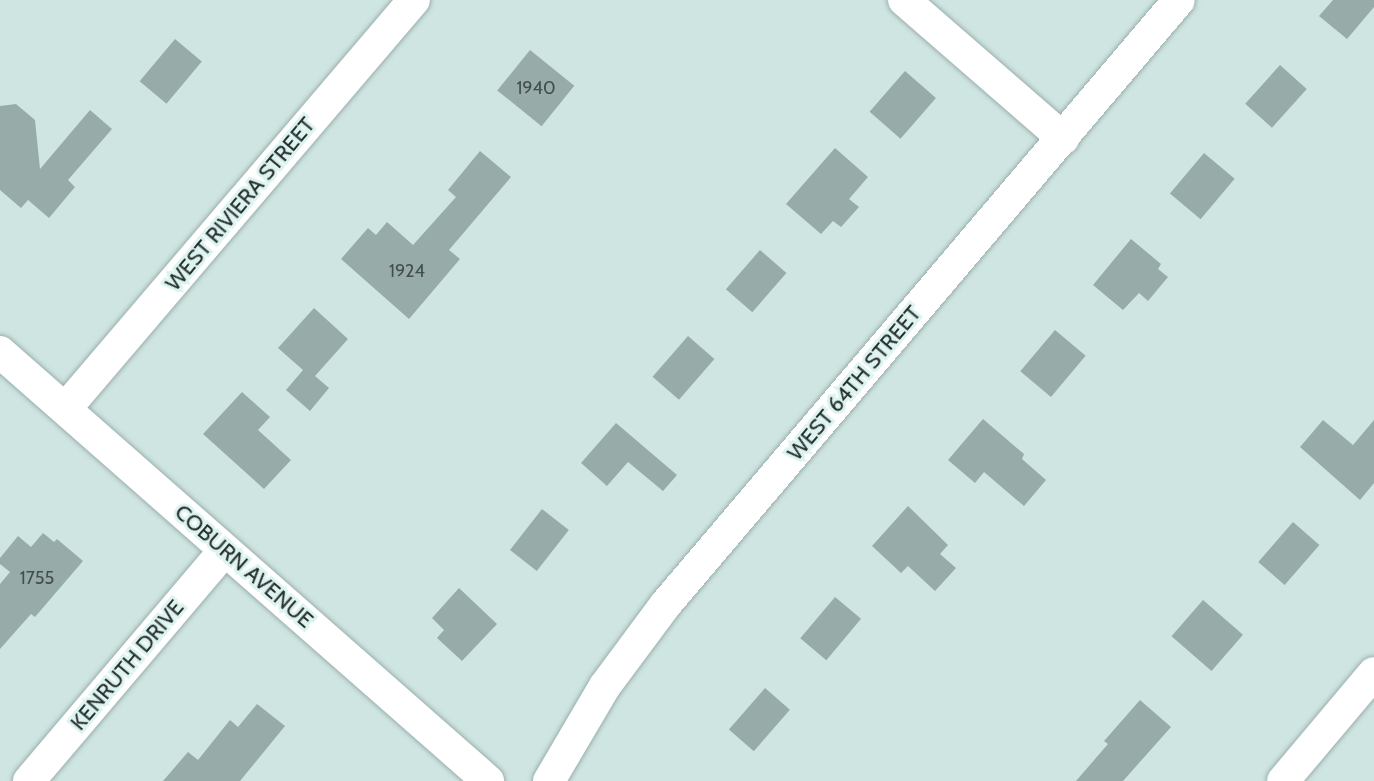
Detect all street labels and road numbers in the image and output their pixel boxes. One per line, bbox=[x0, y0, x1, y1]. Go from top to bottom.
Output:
street label: WEST RIVIERA STREET bbox=[160, 112, 320, 296]
street label: WEST 64TH STREET bbox=[782, 300, 926, 466]
street label: COBURN AVENUE bbox=[169, 499, 319, 633]
street label: KENRUTH DRIVE bbox=[65, 594, 189, 736]

